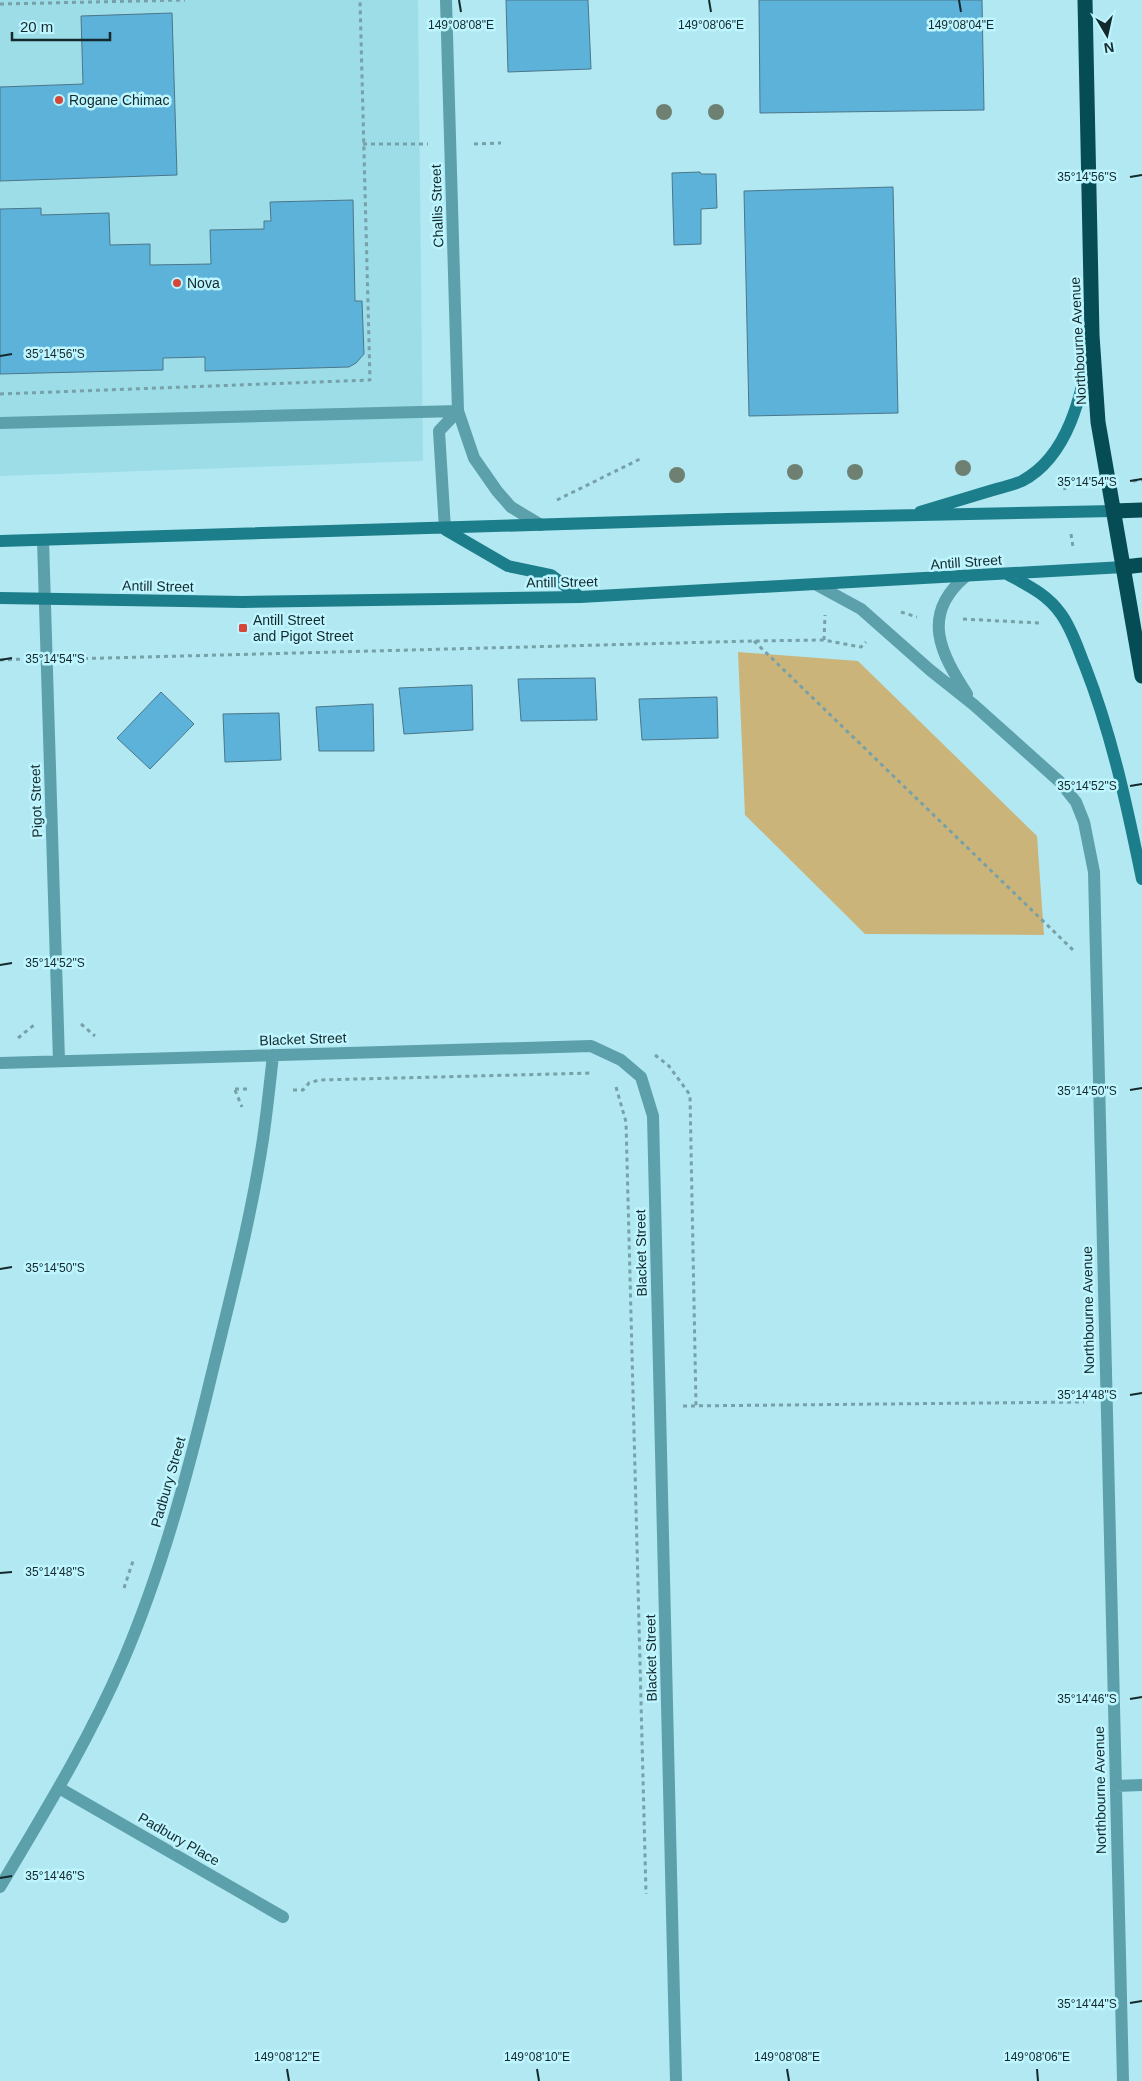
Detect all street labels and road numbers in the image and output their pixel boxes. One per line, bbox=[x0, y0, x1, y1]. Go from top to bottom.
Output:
street label: Challis Street bbox=[428, 164, 446, 248]
street label: Northbourne Avenue bbox=[1067, 276, 1089, 405]
street label: Antill Street bbox=[930, 552, 1002, 572]
street label: Antill Street bbox=[526, 573, 598, 591]
street label: Antill Street bbox=[122, 577, 194, 595]
street label: Pigot Street bbox=[27, 764, 45, 838]
street label: Blacket Street bbox=[259, 1029, 347, 1049]
street label: Blacket Street bbox=[632, 1209, 650, 1297]
street label: Northbourne Avenue bbox=[1079, 1246, 1097, 1374]
street label: Padbury Street bbox=[147, 1435, 189, 1529]
street label: Blacket Street bbox=[642, 1614, 660, 1702]
street label: Northbourne Avenue bbox=[1091, 1726, 1109, 1854]
street label: Padbury Place bbox=[136, 1809, 223, 1869]

